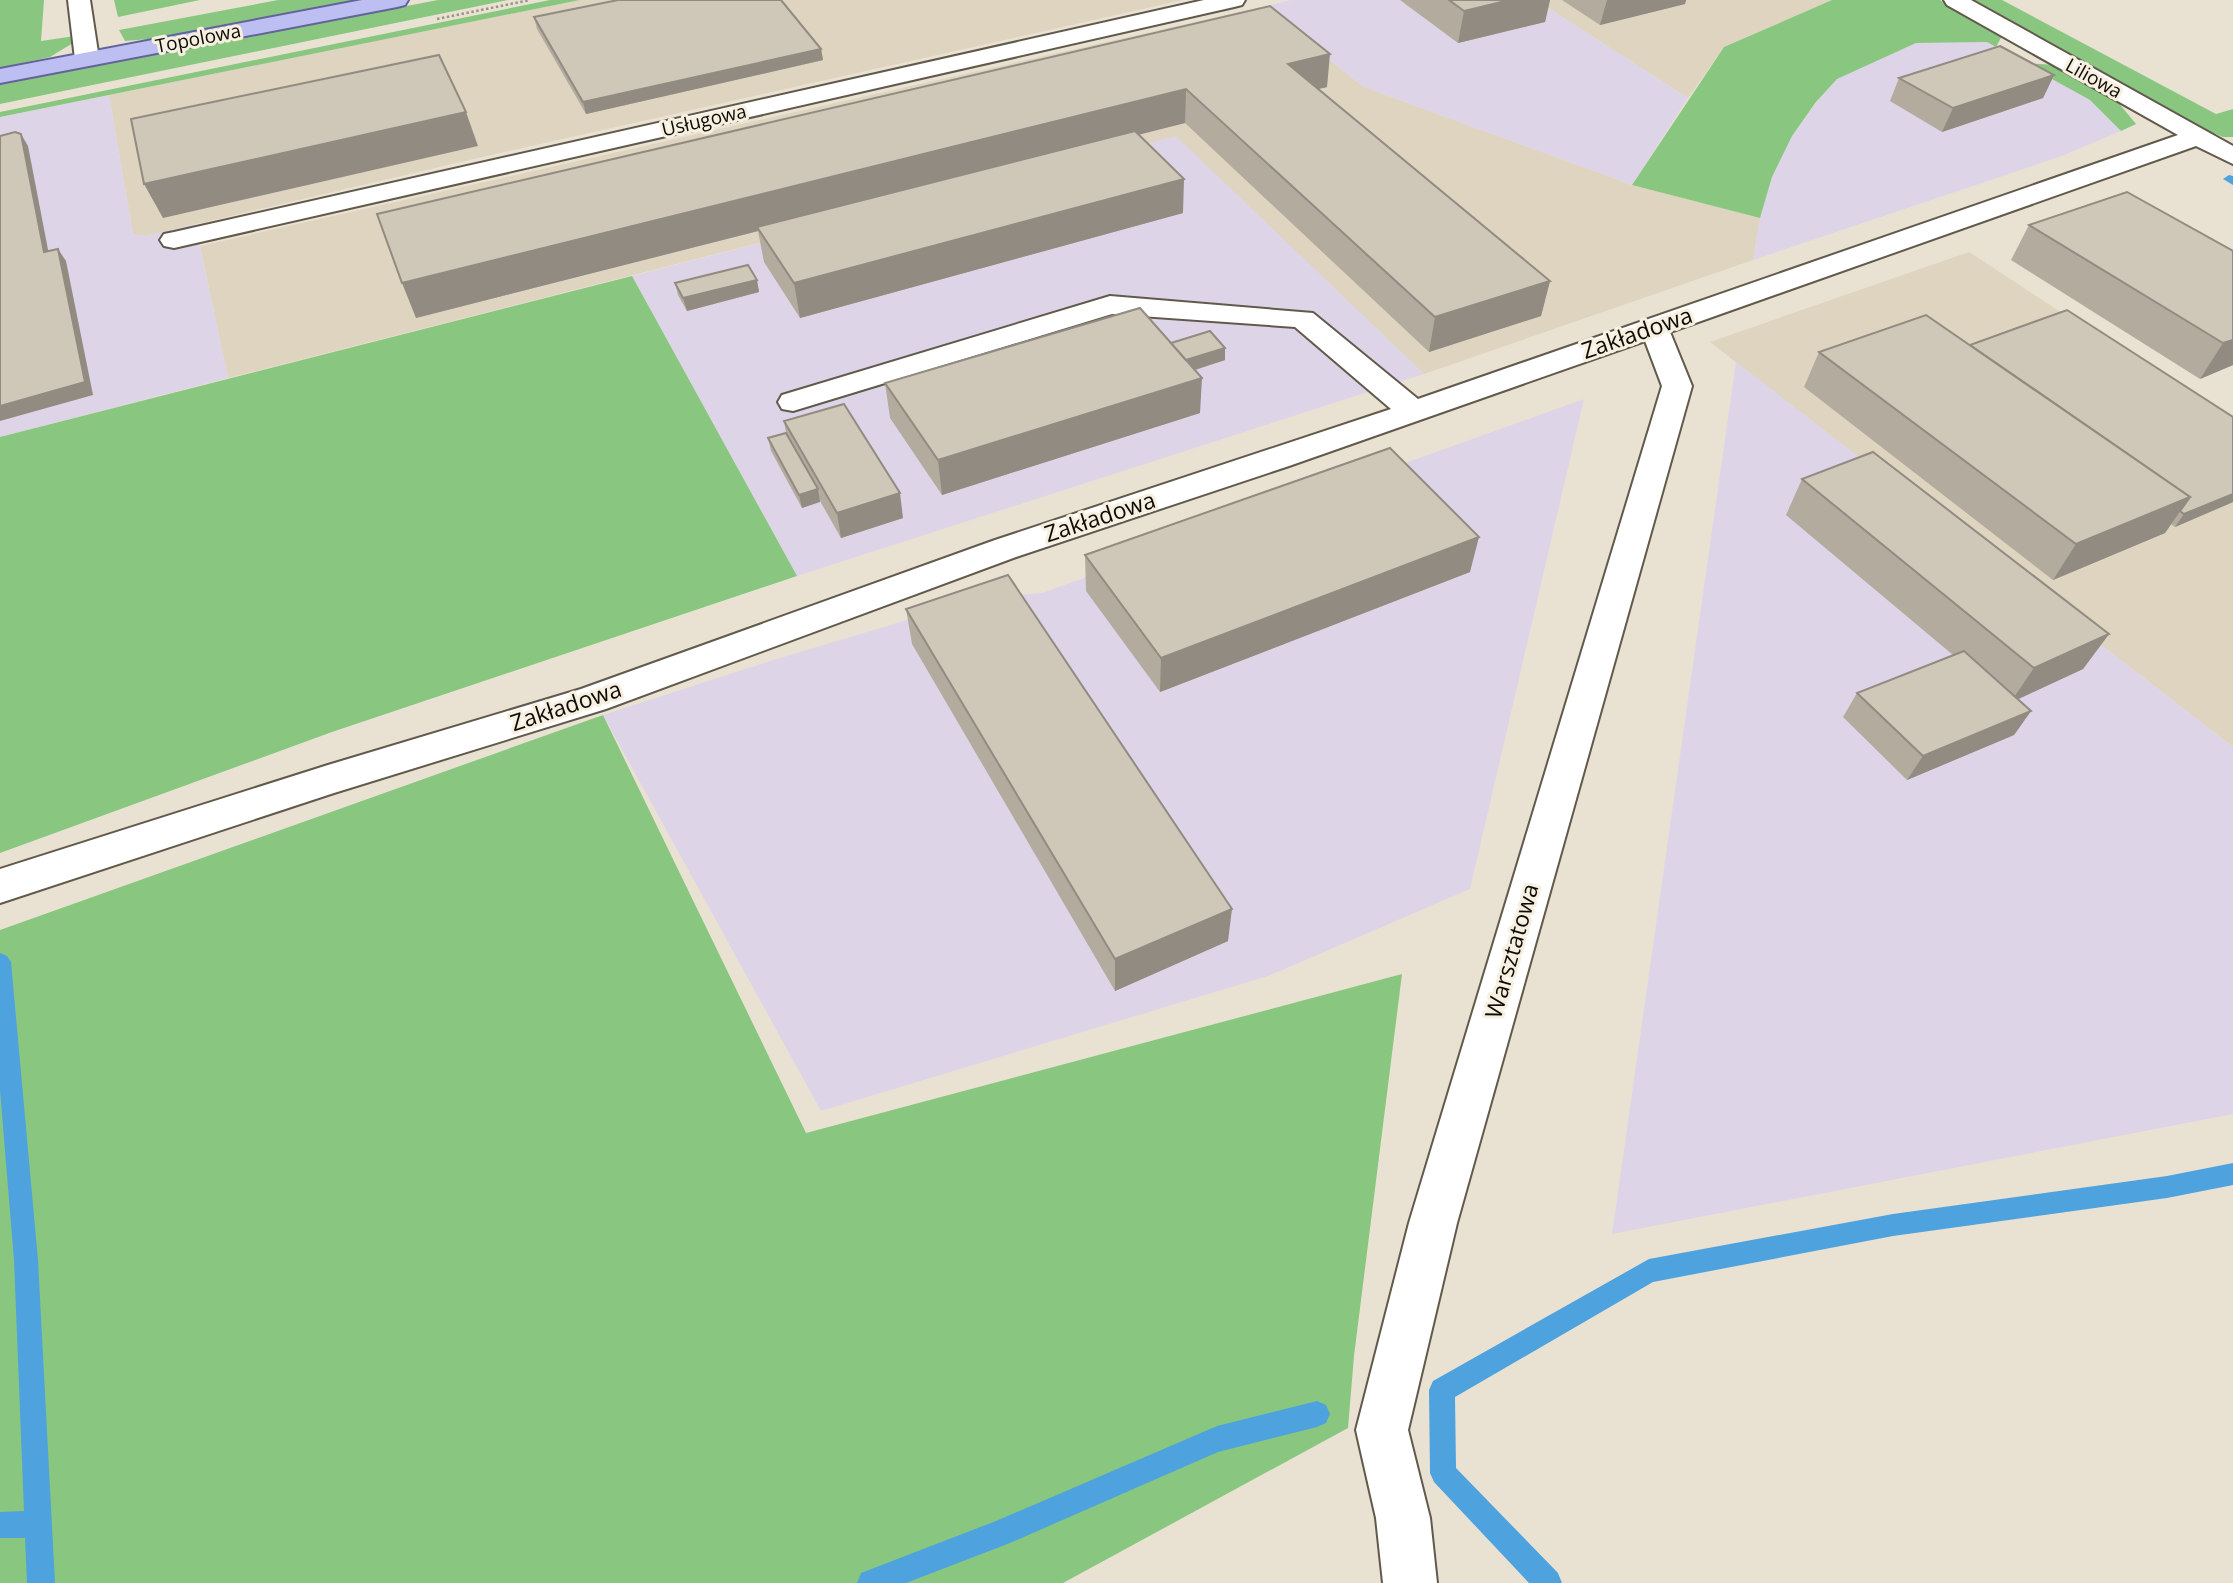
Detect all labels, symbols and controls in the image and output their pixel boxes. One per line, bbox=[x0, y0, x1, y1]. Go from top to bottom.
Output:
street label: Topolowa bbox=[153, 17, 243, 59]
street label: Liliowa bbox=[2061, 52, 2127, 104]
street label: Usługowa bbox=[659, 98, 749, 142]
street label: Zakładowa bbox=[1577, 298, 1696, 366]
street label: Zakładowa bbox=[1040, 483, 1159, 549]
street label: Zakładowa bbox=[506, 672, 625, 738]
street label: Warsztatowa bbox=[1477, 880, 1546, 1022]

